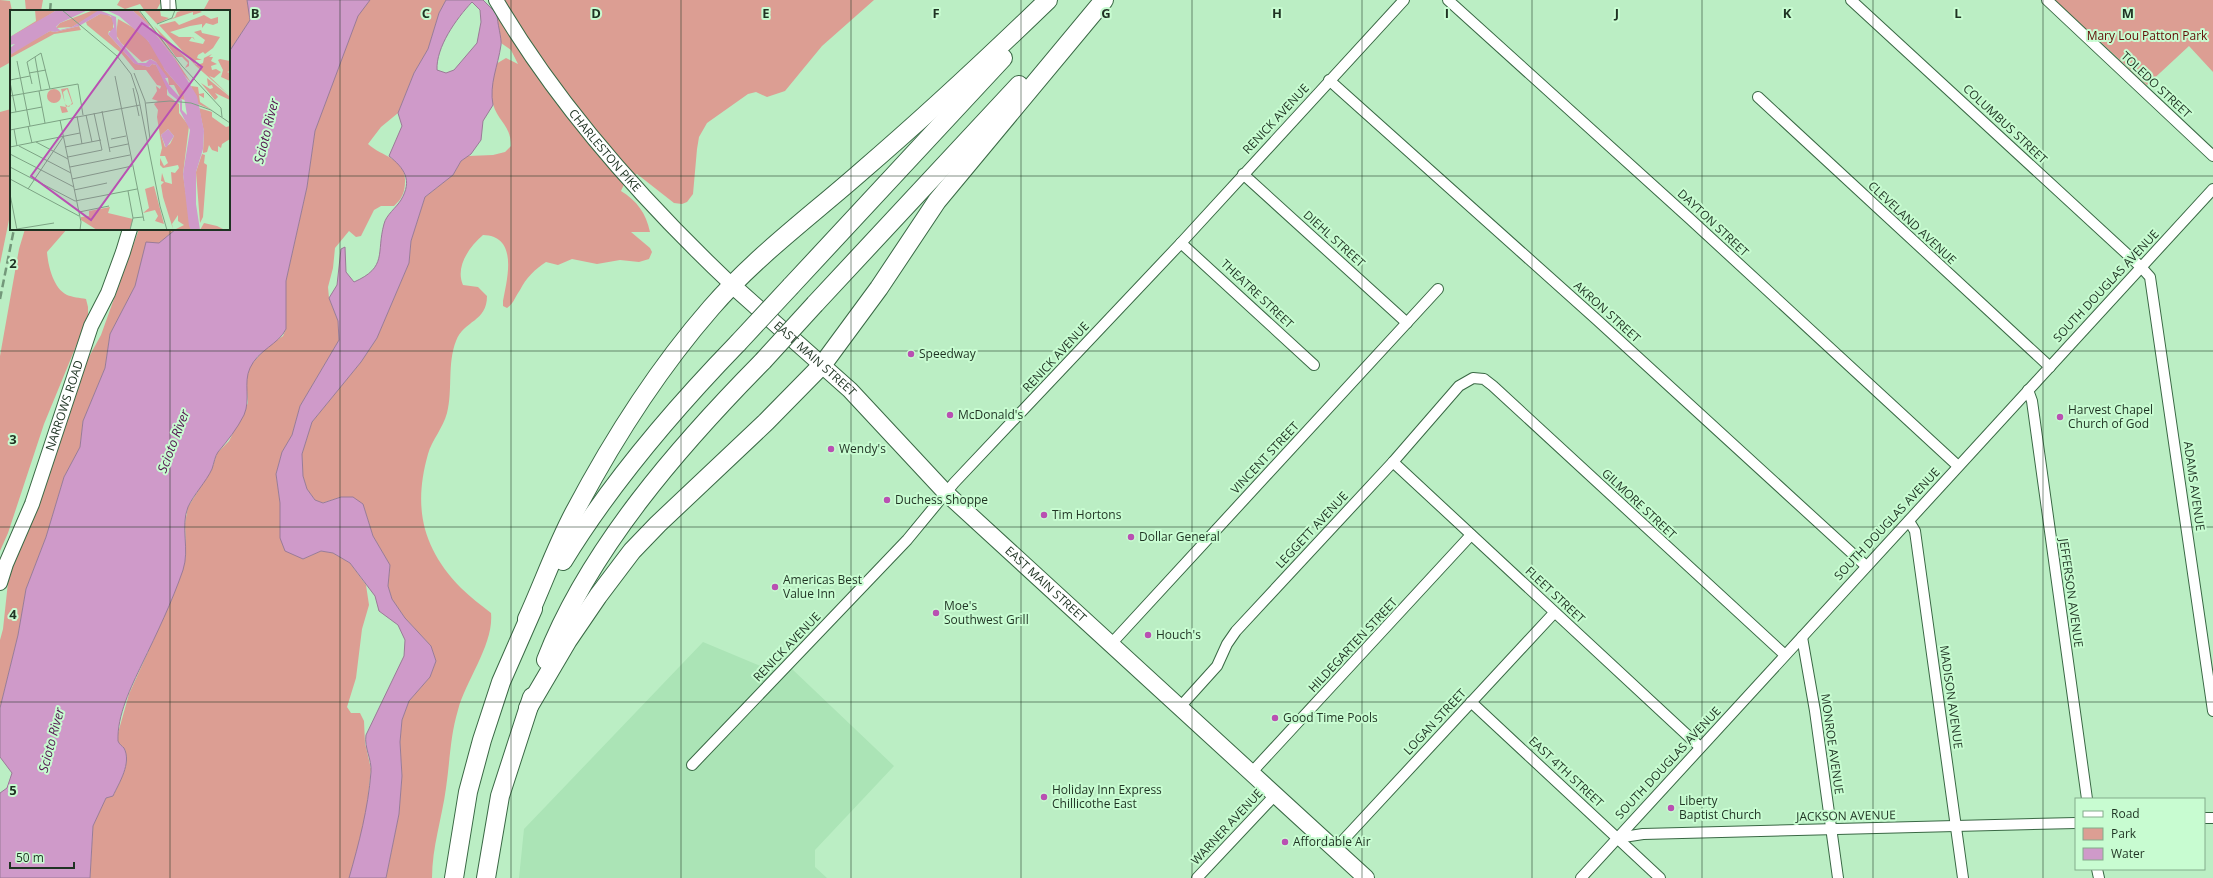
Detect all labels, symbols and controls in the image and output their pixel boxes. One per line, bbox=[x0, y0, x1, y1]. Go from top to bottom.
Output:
text: B bbox=[251, 4, 260, 22]
text: C bbox=[422, 4, 430, 22]
text: D bbox=[591, 4, 601, 22]
text: E bbox=[762, 4, 770, 22]
text: F bbox=[932, 4, 940, 22]
text: G bbox=[1101, 4, 1111, 22]
text: H bbox=[1272, 4, 1282, 22]
text: I bbox=[1445, 4, 1449, 22]
text: J bbox=[1614, 4, 1619, 22]
text: K bbox=[1783, 4, 1792, 22]
text: L bbox=[1954, 4, 1962, 22]
text: M bbox=[2122, 4, 2134, 22]
inset map bbox=[10, 10, 230, 230]
park label: Mary Lou Patton Park bbox=[2087, 27, 2208, 44]
street label: TOLEDO STREET bbox=[2117, 48, 2196, 122]
street label: RENICK AVENUE bbox=[1239, 80, 1313, 157]
street label: COLUMBUS STREET bbox=[1960, 80, 2051, 167]
water label: Scioto River bbox=[249, 96, 283, 165]
street label: CHARLESTON PIKE bbox=[565, 105, 645, 195]
street label: CLEVELAND AVENUE bbox=[1865, 177, 1960, 268]
street label: DAYTON STREET bbox=[1674, 185, 1753, 260]
street label: DIEHL STREET bbox=[1300, 206, 1369, 271]
street label: SOUTH DOUGLAS AVENUE bbox=[2049, 226, 2162, 346]
text: 2 bbox=[9, 254, 17, 272]
street label: THEATRE STREET bbox=[1217, 255, 1298, 332]
street label: AKRON STREET bbox=[1570, 277, 1645, 346]
street label: EAST MAIN STREET bbox=[770, 317, 861, 400]
street label: RENICK AVENUE bbox=[1019, 318, 1093, 395]
place label: Speedway bbox=[919, 345, 977, 362]
marker: Speedway bbox=[906, 349, 916, 359]
street label: NARROWS ROAD bbox=[41, 358, 87, 453]
place label: Harvest Chapel Church of God bbox=[2068, 401, 2153, 432]
water label: Scioto River bbox=[153, 406, 194, 475]
place label: McDonald's bbox=[958, 406, 1023, 423]
marker: McDonald's bbox=[945, 410, 955, 420]
marker: Harvest Chapel Church of God bbox=[2055, 412, 2065, 422]
street label: VINCENT STREET bbox=[1227, 418, 1303, 497]
text: 3 bbox=[9, 430, 17, 448]
place label: Wendy's bbox=[839, 440, 886, 457]
street label: ADAMS AVENUE bbox=[2180, 440, 2209, 532]
marker: Wendy's bbox=[826, 444, 836, 454]
street label: SOUTH DOUGLAS AVENUE bbox=[1830, 464, 1943, 584]
street label: GILMORE STREET bbox=[1598, 465, 1681, 543]
street label: LEGGETT AVENUE bbox=[1272, 488, 1352, 572]
place label: Duchess Shoppe bbox=[895, 491, 988, 508]
marker: Duchess Shoppe bbox=[882, 495, 892, 505]
place label: Tim Hortons bbox=[1052, 506, 1122, 523]
marker: Tim Hortons bbox=[1039, 510, 1049, 520]
place label: Dollar General bbox=[1139, 528, 1220, 545]
marker: Dollar General bbox=[1126, 532, 1136, 542]
street label: JEFFERSON AVENUE bbox=[2055, 536, 2088, 649]
street label: EAST MAIN STREET bbox=[1002, 542, 1091, 626]
street label: FLEET STREET bbox=[1522, 562, 1589, 627]
place label: Americas Best Value Inn bbox=[783, 571, 862, 602]
marker: Americas Best Value Inn bbox=[770, 582, 780, 592]
street label: HILDEGARTEN STREET bbox=[1304, 593, 1401, 696]
place label: Moe's Southwest Grill bbox=[944, 597, 1029, 628]
text: 4 bbox=[9, 605, 17, 623]
street label: RENICK AVENUE bbox=[749, 608, 824, 685]
marker: Moe's Southwest Grill bbox=[931, 608, 941, 618]
place label: Houch's bbox=[1156, 626, 1201, 643]
marker: Houch's bbox=[1143, 630, 1153, 640]
street label: MADISON AVENUE bbox=[1936, 644, 1967, 750]
street label: LOGAN STREET bbox=[1400, 685, 1470, 758]
street label: MONROE AVENUE bbox=[1817, 692, 1848, 795]
street label: SOUTH DOUGLAS AVENUE bbox=[1611, 703, 1724, 823]
water label: Scioto River bbox=[34, 705, 68, 774]
place label: Good Time Pools bbox=[1283, 709, 1378, 726]
marker: Good Time Pools bbox=[1270, 713, 1280, 723]
street label: EAST 4TH STREET bbox=[1525, 732, 1608, 811]
text: 5 bbox=[9, 781, 17, 799]
place label: Holiday Inn Express Chillicothe East bbox=[1052, 781, 1162, 812]
street label: WARNER AVENUE bbox=[1187, 785, 1266, 868]
marker: Holiday Inn Express Chillicothe East bbox=[1039, 792, 1049, 802]
place label: Liberty Baptist Church bbox=[1679, 792, 1761, 823]
legend bbox=[2075, 798, 2205, 870]
marker: Liberty Baptist Church bbox=[1666, 803, 1676, 813]
text: Road bbox=[2111, 805, 2140, 822]
street label: JACKSON AVENUE bbox=[1795, 806, 1896, 825]
text: Park bbox=[2111, 825, 2137, 842]
place label: Affordable Air bbox=[1293, 833, 1371, 850]
marker: Affordable Air bbox=[1280, 837, 1290, 847]
scale bar bbox=[10, 844, 74, 870]
text: Water bbox=[2111, 845, 2145, 862]
text: 50 m bbox=[16, 849, 44, 866]

